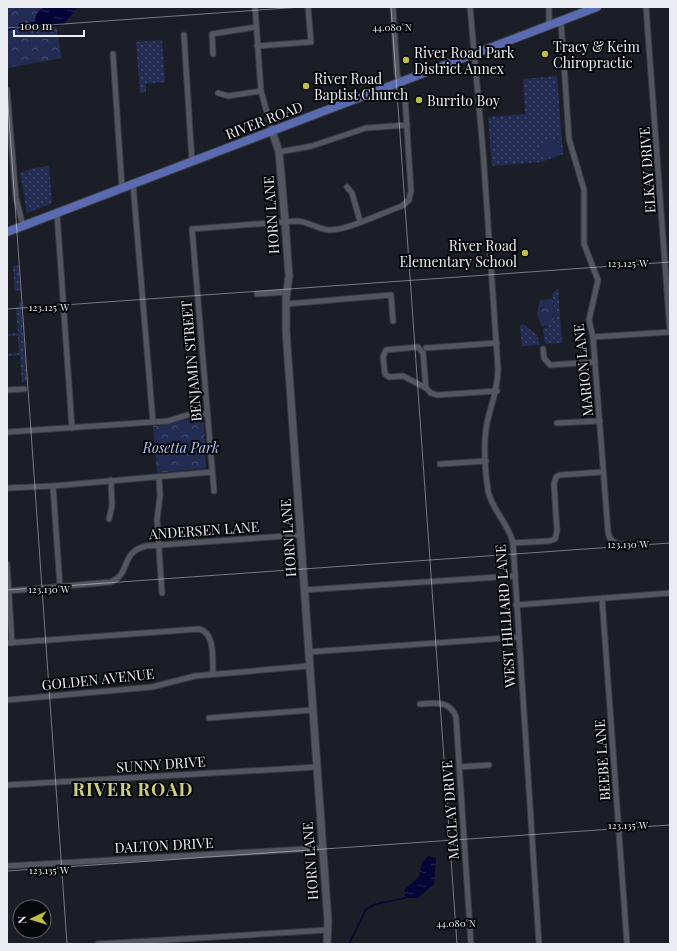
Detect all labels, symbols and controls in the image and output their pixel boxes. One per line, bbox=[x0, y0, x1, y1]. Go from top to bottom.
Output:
scale bar bbox=[14, 12, 84, 38]
text: 100 m bbox=[20, 17, 53, 33]
text: 44.080°N bbox=[372, 20, 412, 34]
place label: Tracy & Keim Chiropractic bbox=[553, 37, 640, 72]
place label: River Road Park District Annex bbox=[414, 43, 515, 78]
marker: Tracy & Keim Chiropractic bbox=[540, 49, 550, 59]
marker: River Road Park District Annex bbox=[401, 55, 411, 65]
place label: River Road Baptist Church bbox=[314, 69, 409, 104]
marker: River Road Baptist Church bbox=[301, 81, 311, 91]
place label: Burrito Boy bbox=[427, 91, 500, 110]
marker: Burrito Boy bbox=[414, 95, 424, 105]
street label: RIVER ROAD bbox=[223, 97, 305, 143]
street label: ELKAY DRIVE bbox=[635, 126, 659, 214]
street label: HORN LANE bbox=[259, 175, 283, 255]
place label: River Road Elementary School bbox=[400, 236, 517, 271]
marker: River Road Elementary School bbox=[520, 248, 530, 258]
text: 123.125°W bbox=[608, 256, 649, 270]
street label: BENJAMIN STREET bbox=[176, 299, 206, 422]
text: 123.125°W bbox=[29, 300, 70, 314]
street label: MARION LANE bbox=[569, 323, 597, 417]
park label: Rosetta Park bbox=[142, 438, 219, 457]
street label: HORN LANE bbox=[276, 498, 300, 578]
street label: ANDERSEN LANE bbox=[147, 517, 260, 543]
text: 123.130°W bbox=[607, 537, 650, 551]
street label: WEST HILLIARD LANE bbox=[491, 544, 520, 689]
text: 123.130°W bbox=[28, 582, 71, 596]
street label: GOLDEN AVENUE bbox=[41, 664, 155, 694]
street label: BEEBE LANE bbox=[590, 719, 614, 801]
street label: SUNNY DRIVE bbox=[116, 751, 206, 777]
street label: MACLAY DRIVE bbox=[437, 760, 463, 860]
district label: RIVER ROAD bbox=[72, 777, 194, 801]
text: 123.135°W bbox=[608, 818, 649, 832]
street label: HORN LANE bbox=[298, 821, 322, 901]
street label: DALTON DRIVE bbox=[114, 833, 214, 857]
text: 123.135°W bbox=[29, 863, 70, 877]
north arrow bbox=[12, 899, 52, 939]
text: N bbox=[14, 915, 29, 924]
text: 44.080°N bbox=[436, 916, 476, 930]

